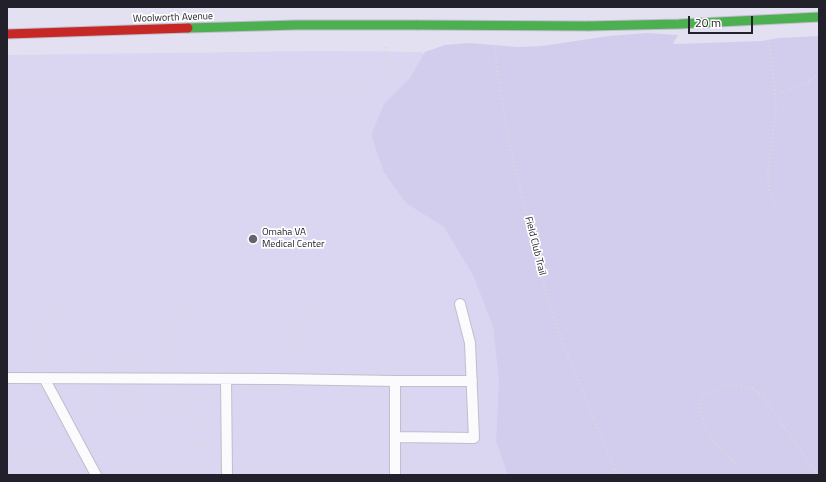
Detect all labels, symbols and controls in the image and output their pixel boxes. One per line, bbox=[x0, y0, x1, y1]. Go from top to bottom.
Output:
scale bar bbox=[690, 8, 755, 34]
street label: Woolworth Avenue bbox=[133, 11, 213, 25]
text: 20 m bbox=[695, 13, 721, 32]
street label: Field Club Trail bbox=[522, 215, 548, 277]
place label: Omaha VA Medical Center bbox=[262, 227, 325, 250]
marker: Omaha VA Medical Center bbox=[247, 233, 259, 245]

